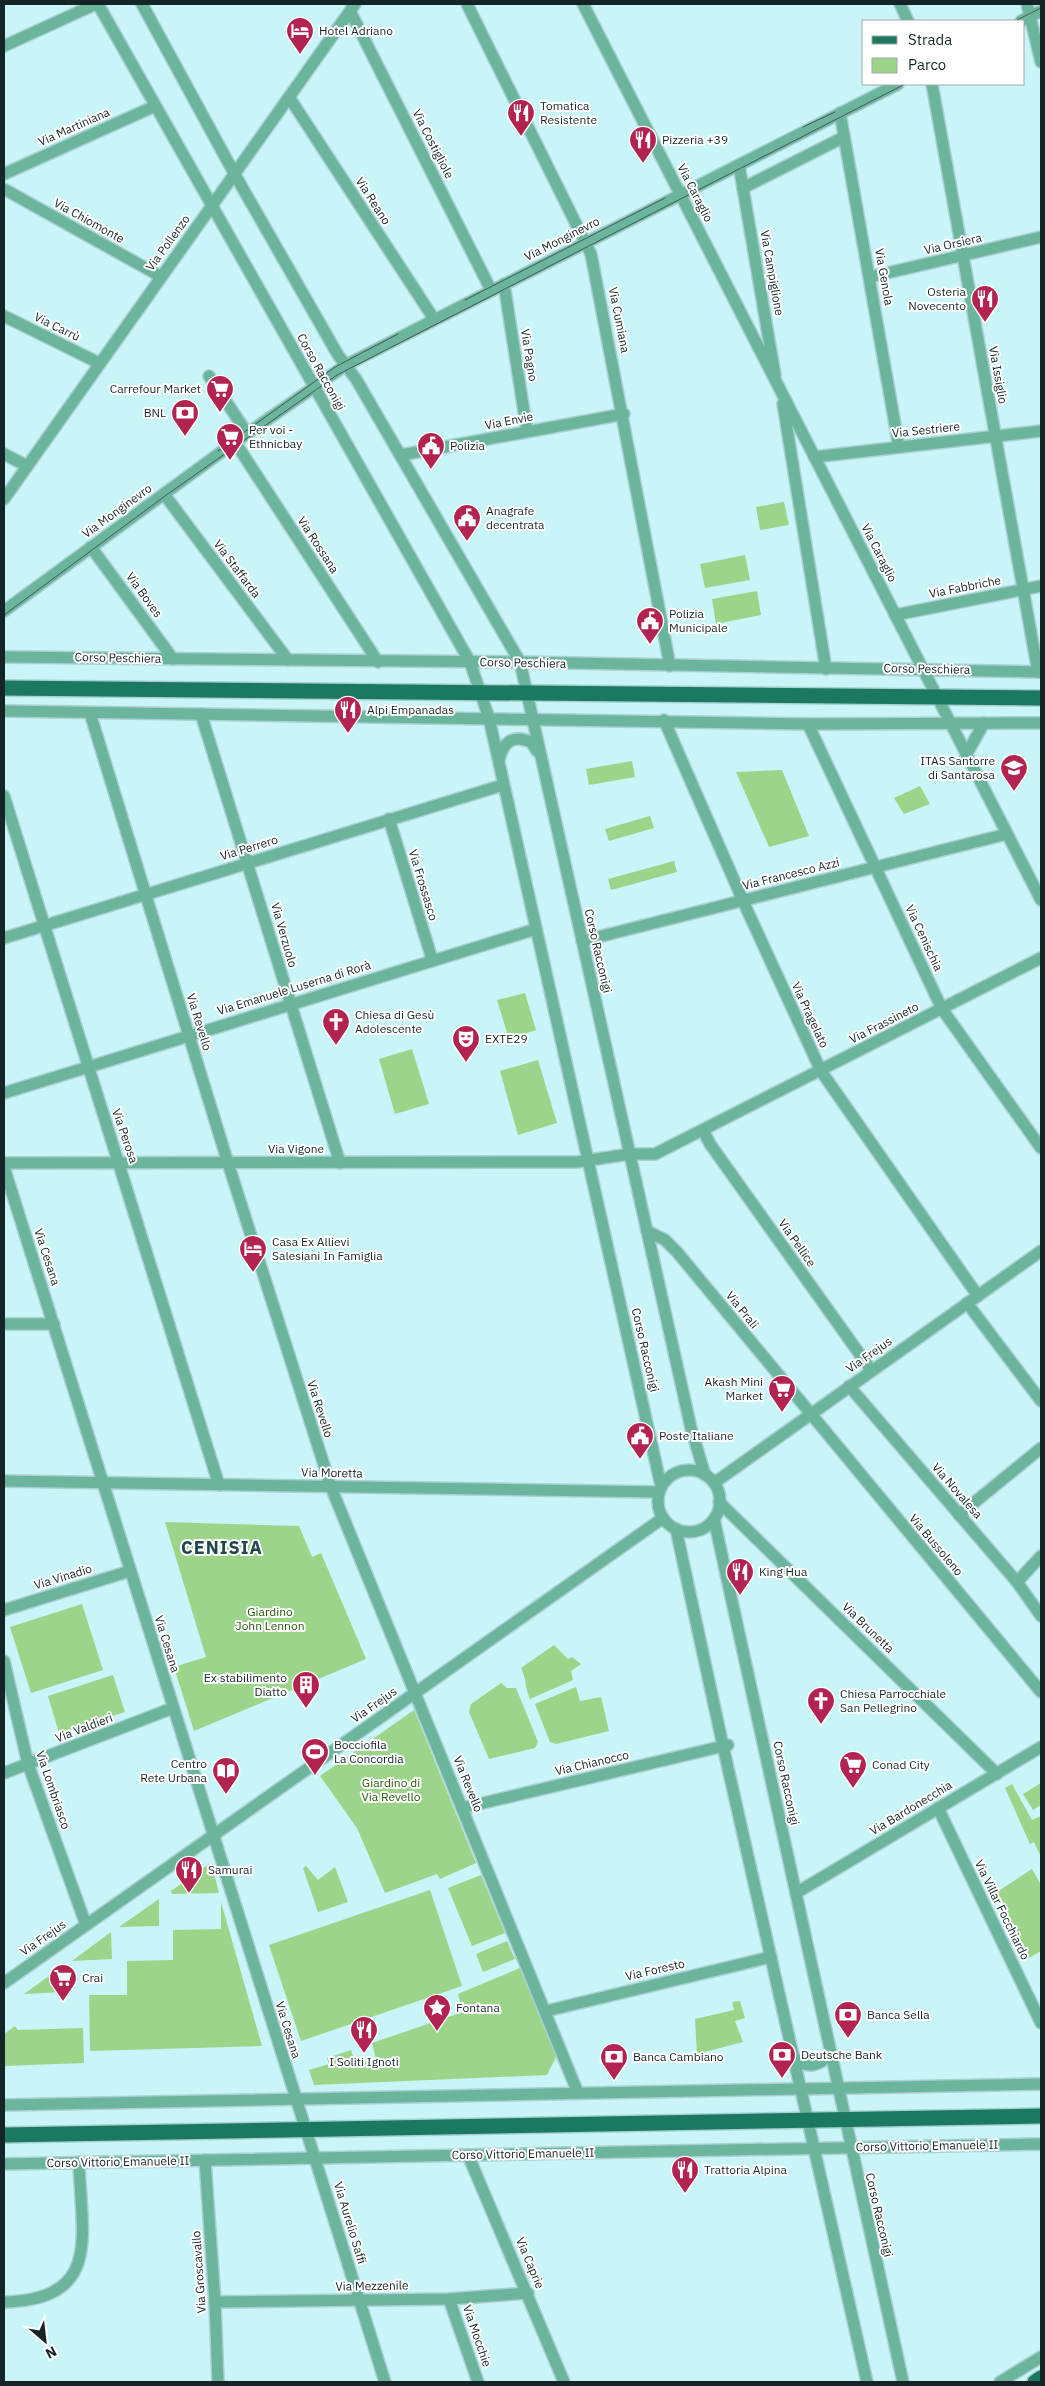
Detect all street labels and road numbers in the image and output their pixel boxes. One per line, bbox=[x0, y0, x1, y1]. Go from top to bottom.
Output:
street label: Via Martiniana bbox=[36, 104, 112, 149]
street label: Via Costigliole bbox=[410, 107, 458, 181]
street label: Via Caraglio bbox=[674, 161, 717, 225]
street label: Via Reano bbox=[353, 174, 394, 228]
street label: Via Chiomonte bbox=[51, 195, 127, 246]
street label: Via Pollenzo bbox=[142, 212, 193, 274]
street label: Via Monginevro bbox=[522, 213, 602, 264]
street label: Via Campiglione bbox=[758, 229, 787, 317]
street label: Via Orsiera bbox=[923, 229, 984, 257]
street label: Via Genola bbox=[872, 247, 897, 307]
street label: Via Cumiana bbox=[606, 286, 633, 355]
street label: Via Carrù bbox=[32, 309, 83, 344]
street label: Via Pagno bbox=[518, 328, 541, 383]
street label: Corso Racconigi bbox=[294, 331, 349, 413]
street label: Via Issiglio bbox=[986, 345, 1011, 405]
street label: Via Envie bbox=[484, 408, 535, 433]
street label: Via Sestriere bbox=[891, 418, 961, 441]
street label: Via Monginevro bbox=[79, 480, 155, 541]
street label: Via Rossana bbox=[294, 513, 343, 577]
street label: Via Caraglio bbox=[858, 521, 901, 585]
street label: Via Staffarda bbox=[211, 537, 265, 601]
street label: Via Boves bbox=[123, 569, 166, 620]
street label: Via Fabbriche bbox=[928, 572, 1003, 601]
street label: Corso Peschiera bbox=[75, 649, 162, 666]
street label: Corso Peschiera bbox=[480, 654, 567, 671]
street label: Corso Peschiera bbox=[884, 660, 971, 677]
street label: Via Perrero bbox=[218, 832, 280, 863]
street label: Via Frossasco bbox=[406, 847, 441, 923]
street label: Via Francesco Azzi bbox=[741, 854, 841, 893]
street label: Via Verzuolo bbox=[268, 901, 301, 969]
street label: Via Cenischia bbox=[903, 902, 947, 974]
street label: Corso Racconigi bbox=[582, 907, 615, 994]
street label: Via Emanuele Luserna di Rorà bbox=[215, 957, 373, 1018]
street label: Via Pragelato bbox=[789, 980, 832, 1050]
street label: Via Revello bbox=[184, 991, 215, 1053]
street label: Via Frassineto bbox=[847, 999, 921, 1046]
street label: Via Perosa bbox=[109, 1107, 142, 1166]
street label: Via Vigone bbox=[268, 1141, 325, 1156]
street label: Via Pellice bbox=[775, 1216, 820, 1270]
street label: Via Cesana bbox=[31, 1226, 64, 1288]
street label: Via Prali bbox=[723, 1288, 762, 1331]
street label: Corso Racconigi bbox=[629, 1306, 662, 1393]
street label: Via Frejus bbox=[843, 1333, 895, 1376]
street label: Via Revello bbox=[304, 1378, 337, 1440]
street label: Via Novalesa bbox=[929, 1460, 986, 1522]
street label: Via Moretta bbox=[301, 1464, 364, 1481]
street label: Via Bussoleno bbox=[906, 1511, 967, 1579]
street label: Via Vinadio bbox=[32, 1561, 94, 1592]
street label: Via Brunetta bbox=[839, 1599, 898, 1657]
street label: Via Cesana bbox=[152, 1613, 183, 1675]
street label: Via Frejus bbox=[348, 1683, 400, 1726]
street label: Via Valdieri bbox=[53, 1710, 115, 1745]
street label: Corso Racconigi bbox=[770, 1739, 803, 1826]
street label: Via Chianocco bbox=[553, 1747, 631, 1778]
street label: Via Lombriasco bbox=[33, 1749, 74, 1831]
street label: Via Revello bbox=[450, 1754, 487, 1814]
street label: Via Bardonecchia bbox=[867, 1777, 955, 1838]
street label: Via Villar Focchiardo bbox=[972, 1857, 1033, 1962]
street label: Via Frejus bbox=[17, 1916, 69, 1959]
street label: Via Foresto bbox=[624, 1955, 686, 1984]
street label: Via Cesana bbox=[273, 1999, 304, 2061]
street label: Corso Vittorio Emanuele II bbox=[856, 2137, 999, 2154]
street label: Corso Vittorio Emanuele II bbox=[452, 2145, 595, 2162]
street label: Corso Vittorio Emanuele II bbox=[47, 2153, 190, 2170]
street label: Corso Racconigi bbox=[863, 2171, 896, 2258]
street label: Via Aurelio Saffi bbox=[331, 2180, 370, 2266]
street label: Via Groscavallo bbox=[188, 2230, 209, 2314]
street label: Via Caprie bbox=[513, 2235, 548, 2291]
street label: Via Mezzenile bbox=[335, 2277, 409, 2294]
street label: Via Mocchie bbox=[460, 2303, 495, 2369]

